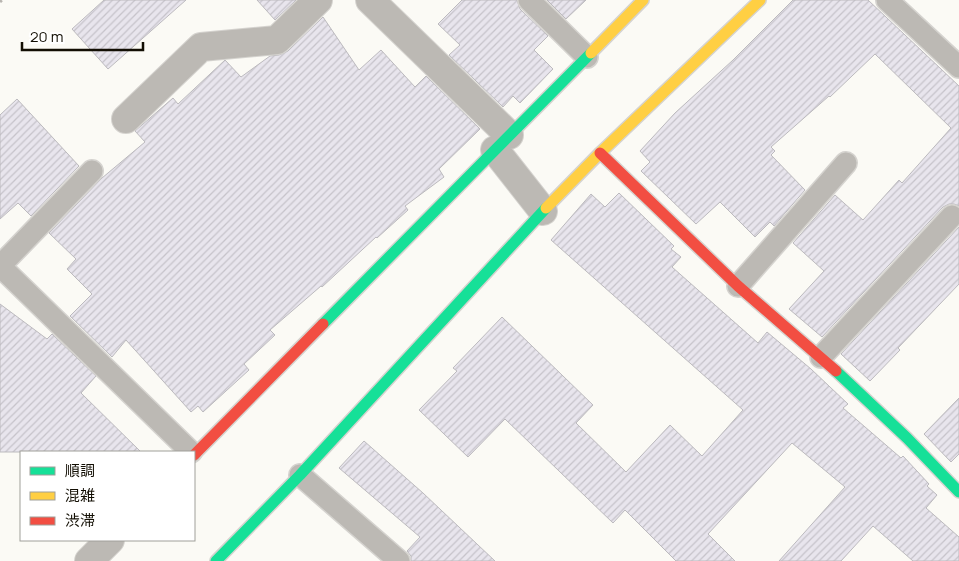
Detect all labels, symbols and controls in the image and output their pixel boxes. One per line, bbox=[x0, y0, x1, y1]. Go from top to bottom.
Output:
scale bar bbox=[22, 20, 144, 52]
text: 20 m bbox=[30, 26, 63, 47]
legend bbox=[20, 451, 195, 541]
text: 順調 bbox=[65, 460, 95, 481]
text: 混雑 bbox=[65, 485, 95, 506]
text: 渋滞 bbox=[65, 510, 95, 531]

